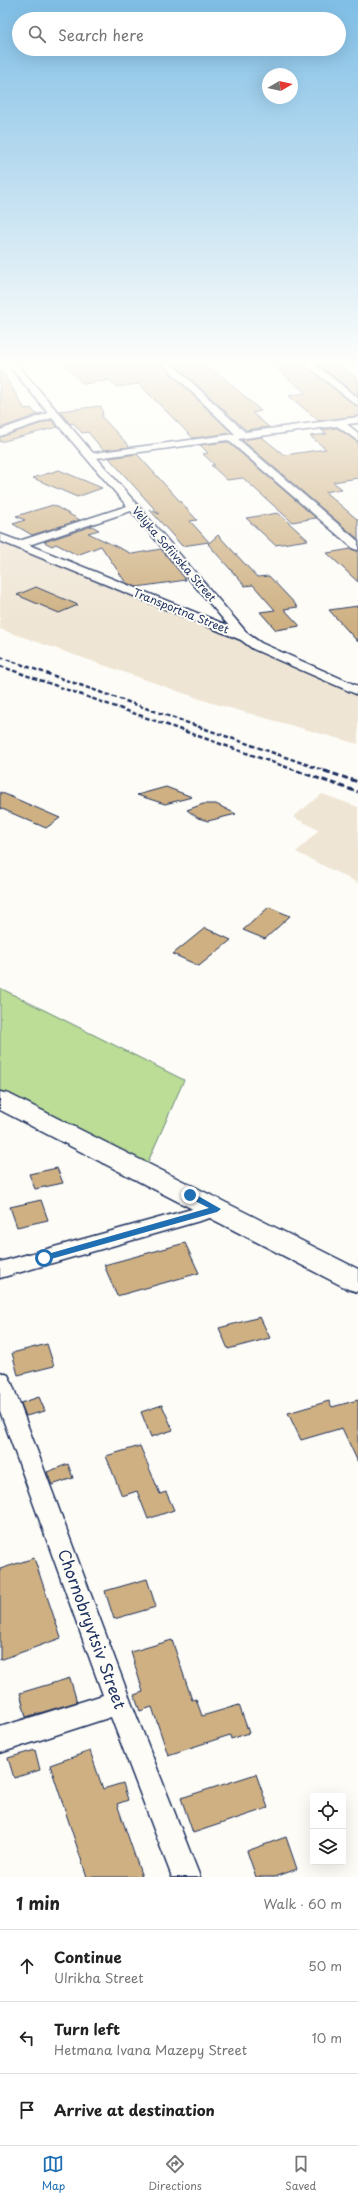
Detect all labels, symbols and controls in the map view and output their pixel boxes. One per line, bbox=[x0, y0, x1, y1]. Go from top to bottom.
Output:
search box bbox=[12, 12, 346, 56]
icon: search bbox=[26, 23, 48, 45]
text: Search here bbox=[58, 23, 144, 46]
north arrow bbox=[262, 68, 298, 104]
street label: Velyka Sofiivska Street bbox=[128, 502, 221, 605]
street label: Transportna Street bbox=[131, 584, 232, 638]
route end bbox=[181, 1186, 199, 1204]
route start bbox=[35, 1249, 53, 1267]
street label: Chornobryvtsiv Street bbox=[53, 1545, 133, 1713]
map controls bbox=[310, 1793, 346, 1865]
button: locate bbox=[310, 1793, 346, 1829]
button: layers bbox=[310, 1829, 346, 1865]
text: 1 min bbox=[16, 1890, 60, 1916]
text: Walk · 60 m bbox=[264, 1894, 342, 1913]
text: Continue bbox=[54, 1945, 122, 1968]
icon: ahead bbox=[16, 1955, 38, 1977]
text: 50 m bbox=[308, 1956, 342, 1975]
text: Ulrikha Street bbox=[54, 1968, 144, 1987]
text: Turn left bbox=[54, 2017, 120, 2040]
icon: left bbox=[16, 2027, 38, 2049]
text: 10 m bbox=[312, 2028, 342, 2047]
text: Hetmana Ivana Mazepy Street bbox=[54, 2040, 247, 2059]
text: Arrive at destination bbox=[54, 2098, 215, 2121]
icon: arrive bbox=[16, 2099, 38, 2121]
tab: Map bbox=[42, 2153, 65, 2194]
tab: Directions bbox=[148, 2153, 202, 2194]
tab: Saved bbox=[285, 2153, 316, 2194]

